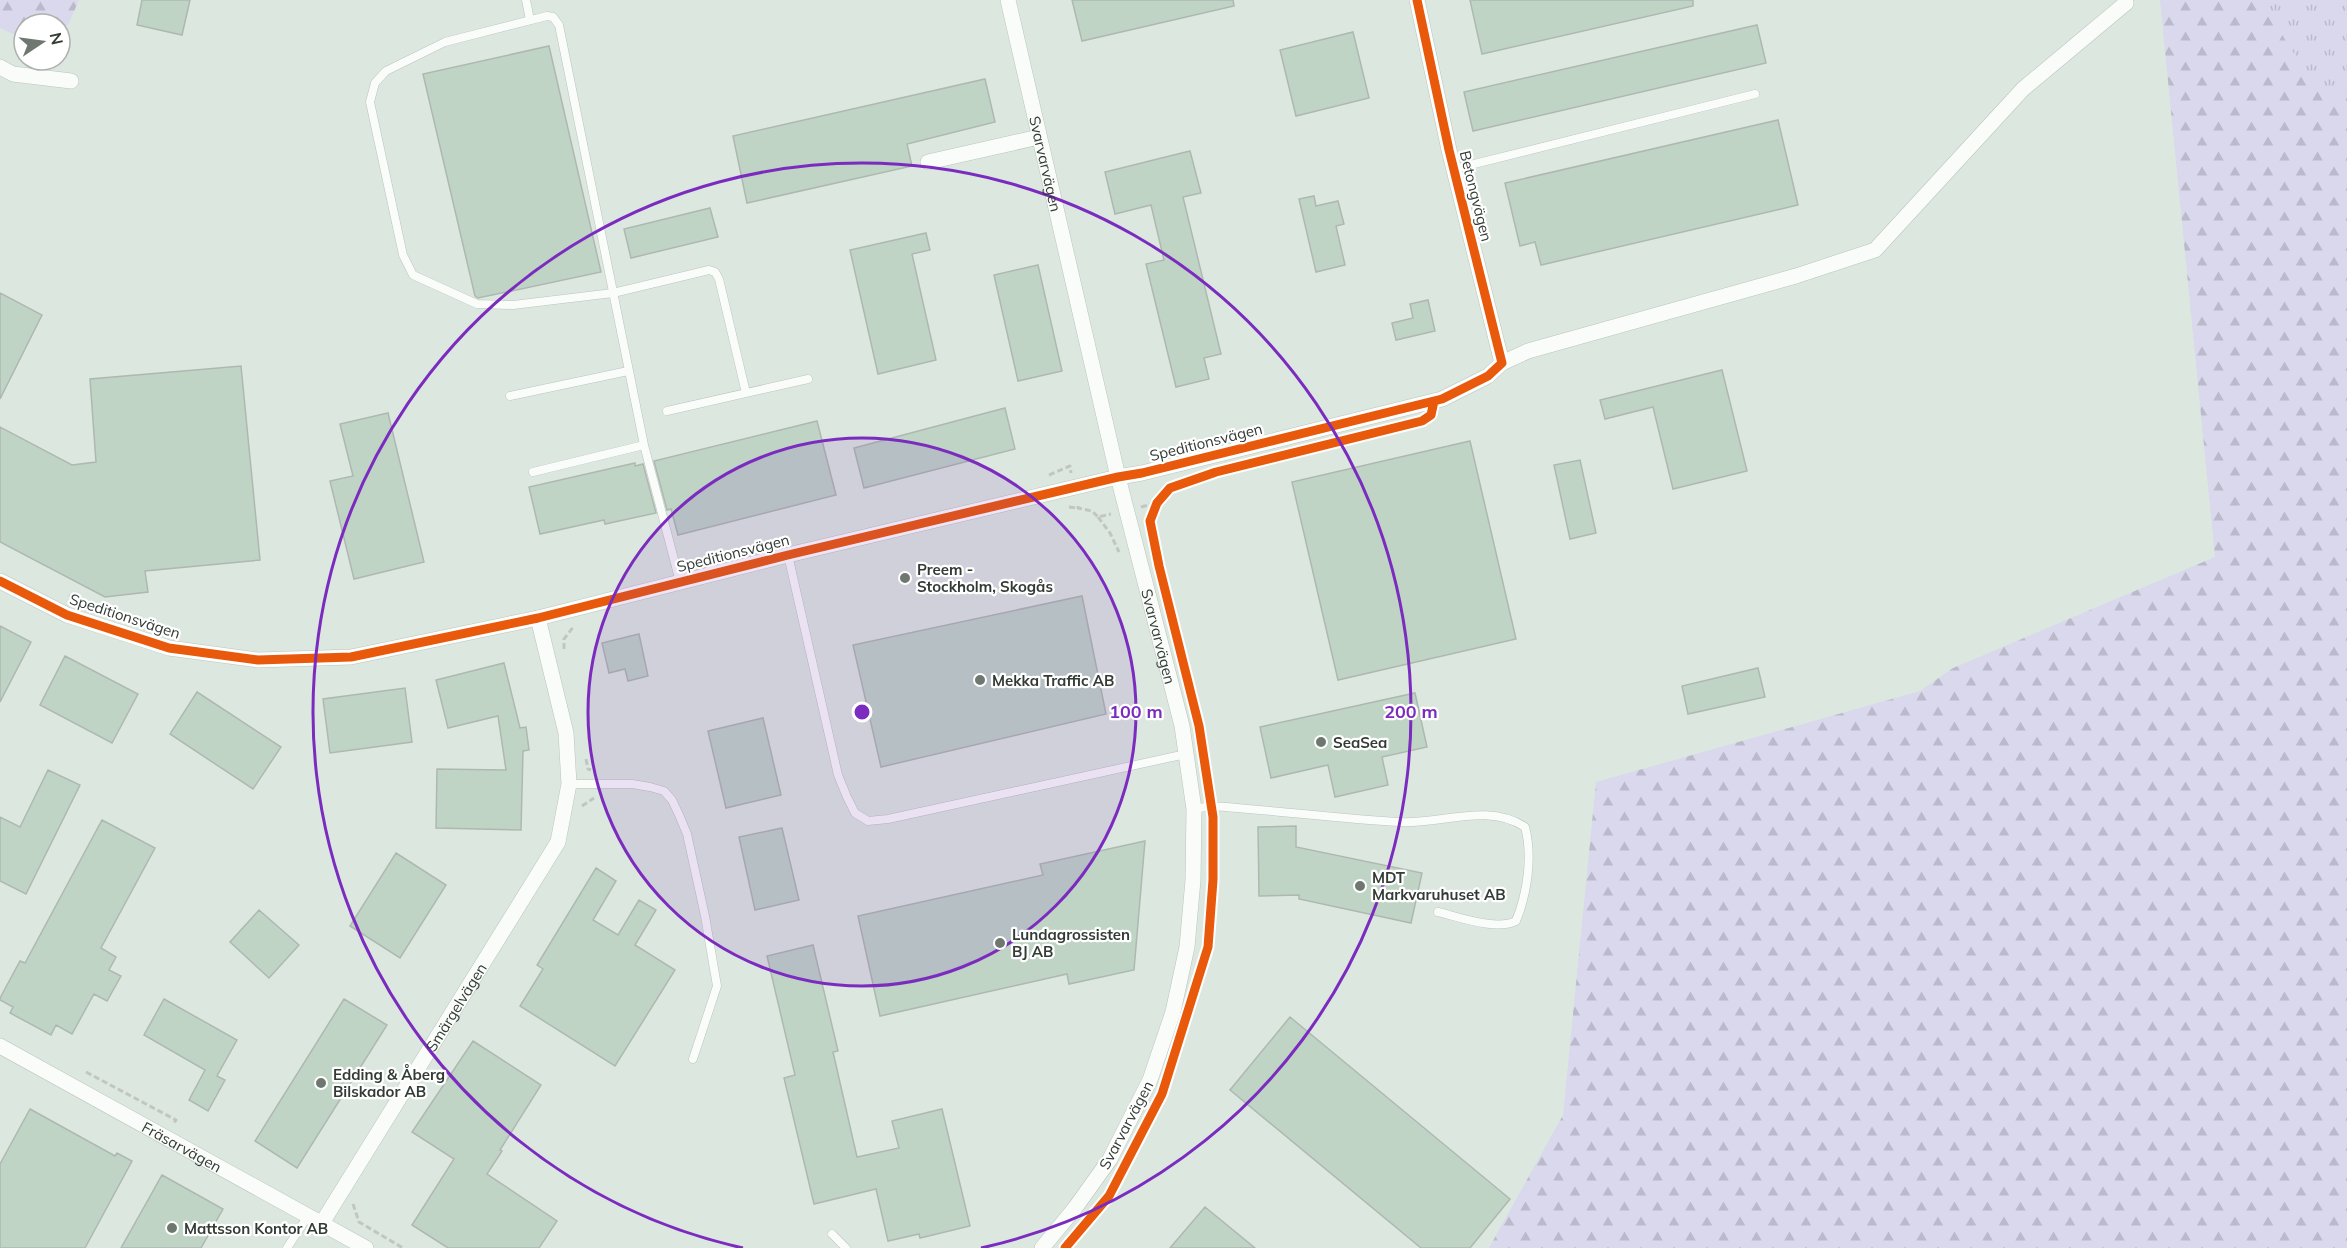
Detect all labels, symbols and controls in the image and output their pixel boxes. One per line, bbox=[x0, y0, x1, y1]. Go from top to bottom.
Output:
north arrow bbox=[12, 12, 72, 72]
text: N bbox=[46, 30, 68, 47]
street label: Svarvarvägen bbox=[1026, 114, 1066, 213]
street label: Betongvägen bbox=[1456, 149, 1496, 243]
street label: Speditionsvägen bbox=[1148, 419, 1264, 465]
street label: Speditionsvägen bbox=[675, 530, 791, 576]
place label: Preem - Stockholm, Skogås bbox=[917, 560, 1053, 596]
marker: Preem - Stockholm, Skogås bbox=[898, 571, 912, 585]
street label: Svarvarvägen bbox=[1138, 587, 1180, 686]
street label: Speditionsvägen bbox=[67, 589, 183, 643]
place label: Mekka Traffic AB bbox=[992, 671, 1114, 690]
marker: Mekka Traffic AB bbox=[973, 673, 987, 687]
text: 100 m bbox=[1109, 700, 1163, 723]
text: 200 m bbox=[1384, 700, 1438, 723]
centre of rings bbox=[852, 702, 872, 722]
place label: SeaSea bbox=[1333, 733, 1387, 752]
marker: SeaSea bbox=[1314, 735, 1328, 749]
place label: MDT Markvaruhuset AB bbox=[1372, 868, 1506, 904]
marker: MDT Markvaruhuset AB bbox=[1353, 879, 1367, 893]
place label: Lundagrossisten BJ AB bbox=[1012, 925, 1130, 961]
marker: Lundagrossisten BJ AB bbox=[993, 936, 1007, 950]
street label: Smärgelvägen bbox=[421, 959, 490, 1055]
place label: Edding & Åberg Bilskador AB bbox=[333, 1064, 445, 1101]
marker: Edding & Åberg Bilskador AB bbox=[314, 1076, 328, 1090]
street label: Svarvarvägen bbox=[1095, 1077, 1157, 1173]
street label: Fräsarvägen bbox=[139, 1117, 225, 1176]
place label: Mattsson Kontor AB bbox=[184, 1219, 328, 1238]
marker: Mattsson Kontor AB bbox=[165, 1221, 179, 1235]

